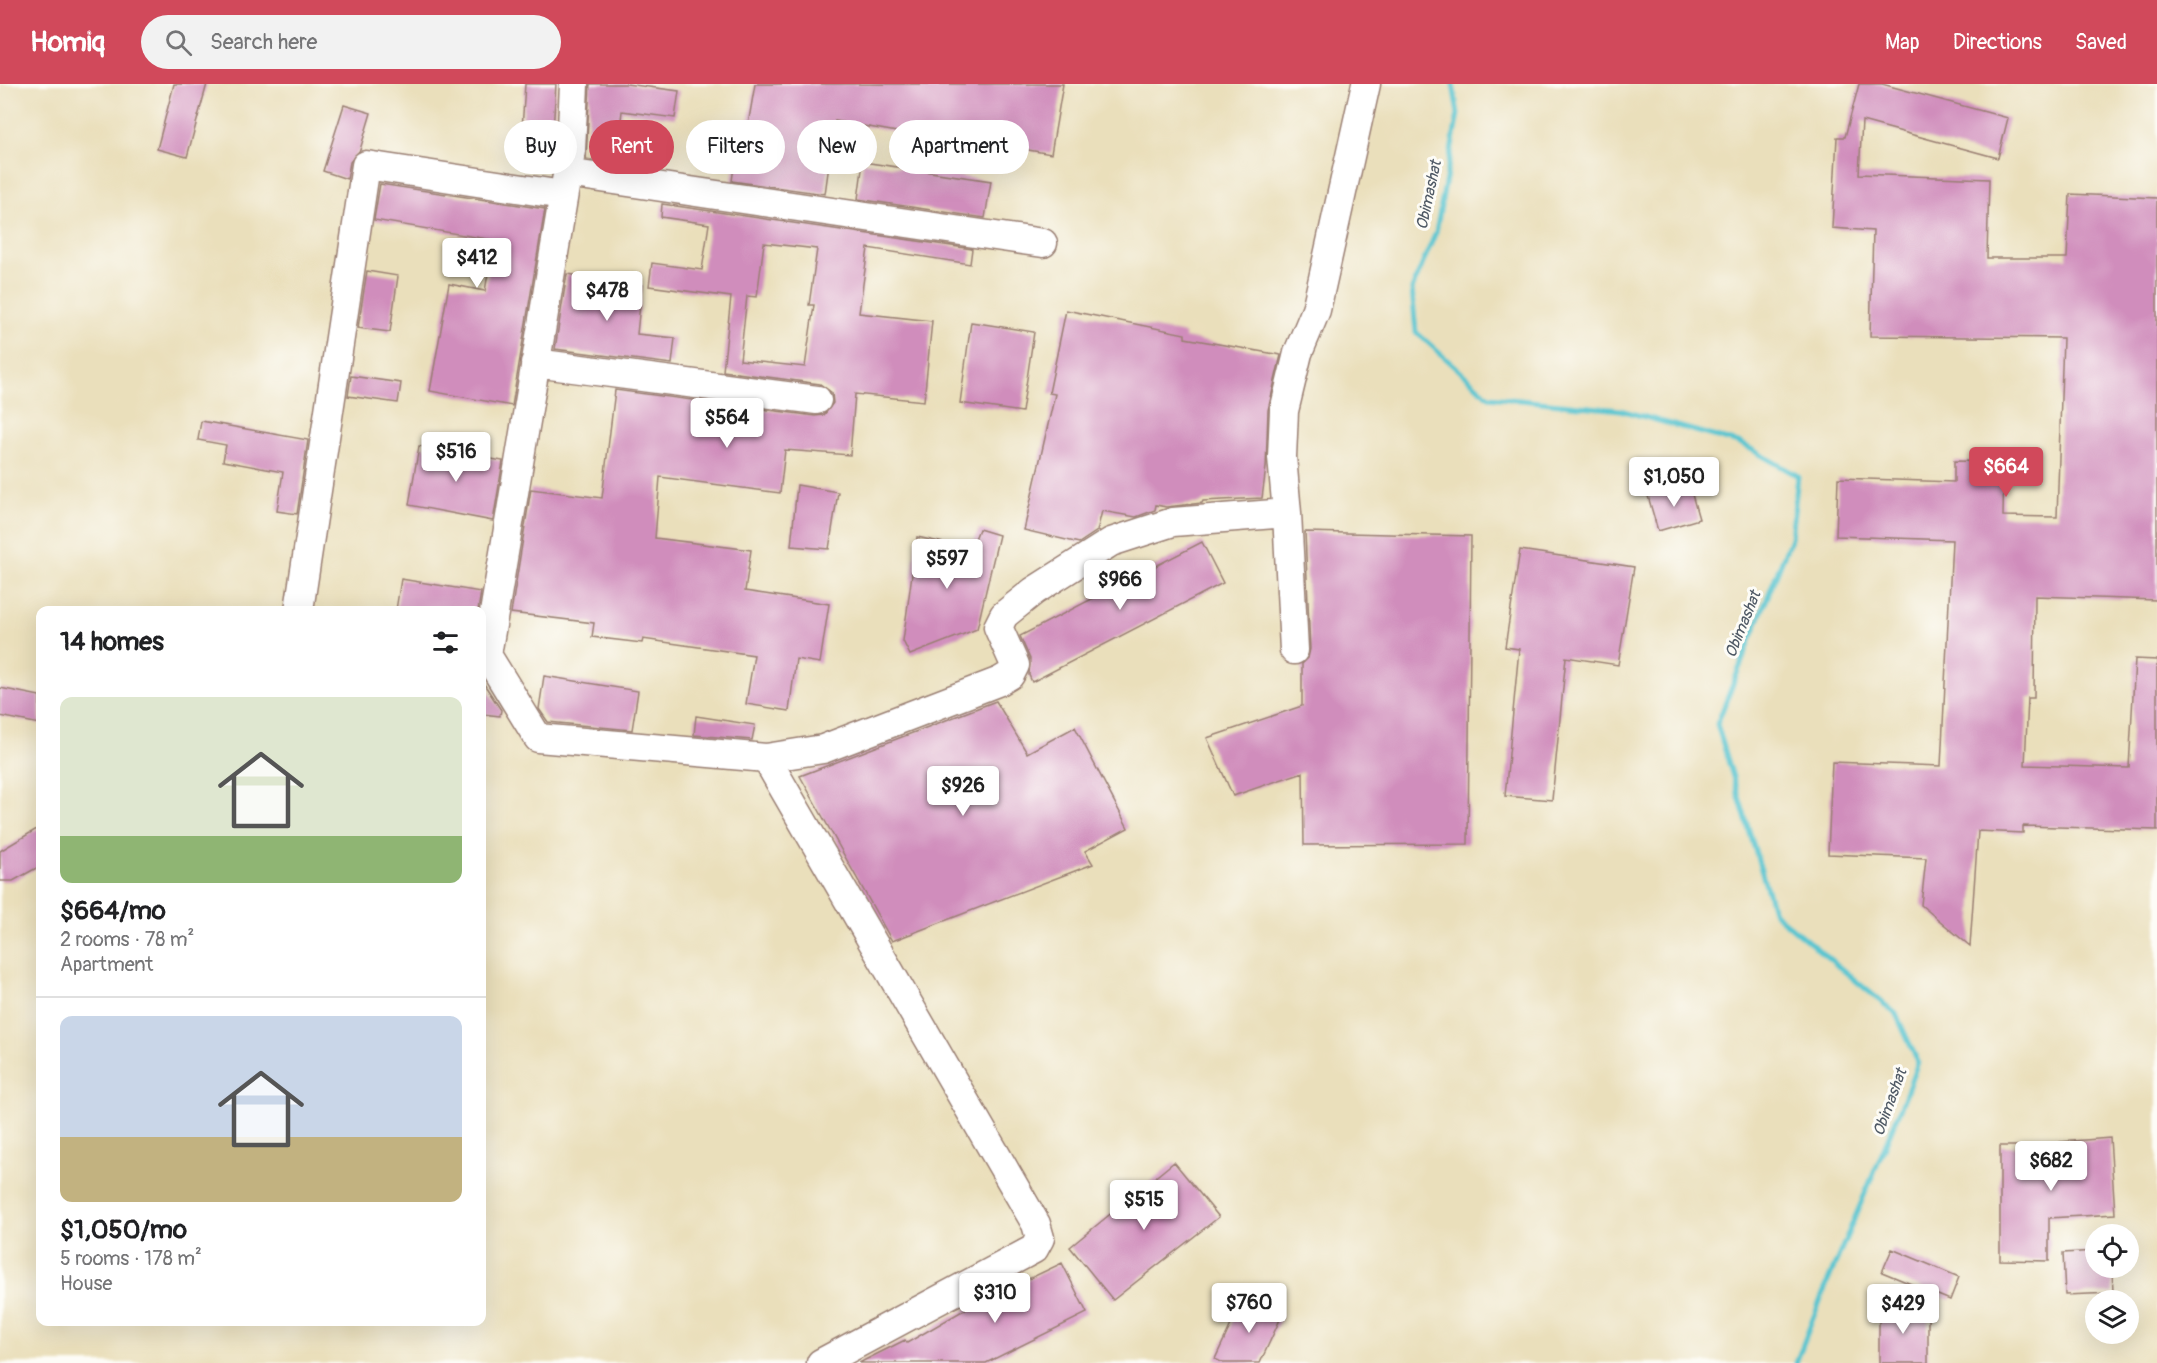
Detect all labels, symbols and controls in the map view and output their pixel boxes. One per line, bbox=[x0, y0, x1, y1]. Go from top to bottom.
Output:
search box bbox=[141, 15, 561, 69]
text: Homiq bbox=[30, 25, 105, 60]
icon: search bbox=[162, 26, 195, 59]
text: Search here bbox=[210, 28, 317, 56]
text: Map bbox=[1885, 29, 1920, 56]
text: Directions bbox=[1953, 29, 2042, 56]
text: Saved bbox=[2075, 29, 2127, 56]
chip: Buy bbox=[504, 120, 577, 174]
chip: Rent bbox=[589, 120, 674, 174]
chip: Filters bbox=[686, 120, 785, 174]
chip: New bbox=[797, 120, 877, 174]
chip: Apartment bbox=[889, 120, 1029, 174]
water label: Obimashat bbox=[1412, 157, 1446, 232]
pin: $412 bbox=[441, 238, 513, 289]
text: $412 bbox=[456, 245, 498, 270]
pin: $478 bbox=[571, 271, 643, 322]
text: $478 bbox=[585, 278, 629, 303]
pin: $564 bbox=[691, 398, 763, 449]
text: $564 bbox=[705, 405, 749, 430]
pin: $516 bbox=[420, 432, 492, 483]
text: $516 bbox=[435, 439, 477, 464]
pin: $664 bbox=[1970, 447, 2042, 498]
text: $664 bbox=[1983, 454, 2029, 479]
pin: $1,050 bbox=[1625, 457, 1723, 508]
text: $1,050 bbox=[1643, 464, 1705, 489]
pin: $597 bbox=[911, 539, 983, 590]
text: $597 bbox=[926, 546, 968, 571]
pin: $966 bbox=[1084, 560, 1156, 611]
text: $966 bbox=[1098, 567, 1142, 592]
water label: Obimashat bbox=[1721, 587, 1766, 661]
text: 14 homes bbox=[60, 626, 164, 658]
icon: filters bbox=[429, 626, 462, 659]
icon: home bbox=[207, 736, 315, 844]
pin: $926 bbox=[927, 766, 999, 817]
text: $926 bbox=[941, 773, 985, 798]
text: $664/mo bbox=[60, 895, 166, 927]
text: 2 rooms · 78 m² bbox=[60, 927, 194, 952]
text: Apartment bbox=[60, 952, 153, 977]
icon: home bbox=[207, 1055, 315, 1163]
water label: Obimashat bbox=[1869, 1064, 1912, 1139]
pin: $682 bbox=[2015, 1141, 2087, 1192]
text: $682 bbox=[2029, 1148, 2073, 1173]
pin: $515 bbox=[1108, 1180, 1180, 1231]
text: $515 bbox=[1124, 1187, 1164, 1212]
text: $1,050/mo bbox=[60, 1214, 187, 1246]
map controls bbox=[2085, 1224, 2139, 1344]
button: locate bbox=[2085, 1224, 2139, 1278]
text: 5 rooms · 178 m² bbox=[60, 1246, 202, 1271]
text: House bbox=[60, 1271, 112, 1296]
pin: $310 bbox=[959, 1273, 1031, 1324]
text: $310 bbox=[973, 1280, 1017, 1305]
pin: $760 bbox=[1213, 1283, 1285, 1334]
pin: $429 bbox=[1867, 1284, 1939, 1335]
text: $760 bbox=[1226, 1290, 1272, 1315]
button: layers bbox=[2085, 1290, 2139, 1344]
text: $429 bbox=[1881, 1291, 1925, 1316]

